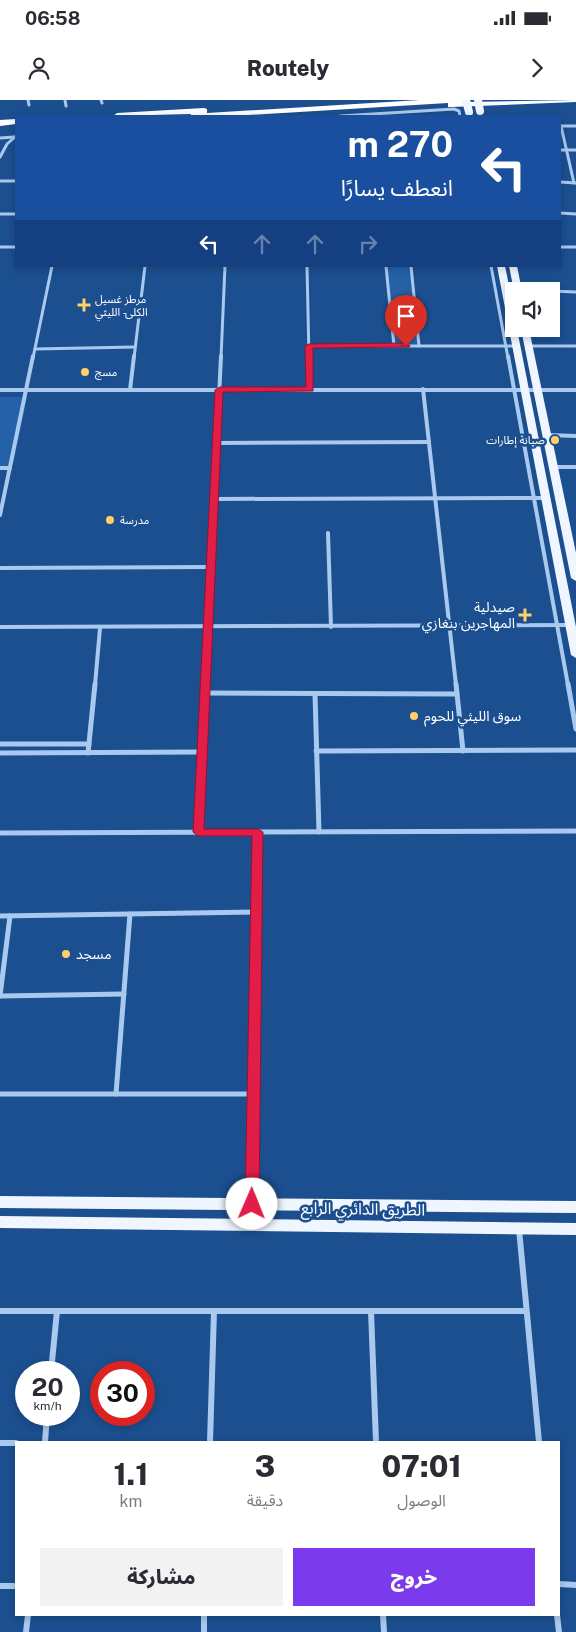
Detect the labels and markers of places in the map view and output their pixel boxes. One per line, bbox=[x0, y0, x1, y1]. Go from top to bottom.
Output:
place label: مرطز غسيل الكلى- الليثي bbox=[95, 293, 148, 322]
pin bbox=[385, 295, 427, 346]
marker: مرطز غسيل الكلى- الليثي bbox=[77, 298, 91, 312]
marker: مسج bbox=[79, 366, 91, 378]
place label: مسج bbox=[95, 366, 117, 380]
place label: صيانة إطارات bbox=[486, 434, 545, 448]
marker: صيانة إطارات bbox=[549, 434, 561, 446]
marker: مدرسة bbox=[104, 514, 116, 526]
place label: مدرسة bbox=[120, 514, 150, 527]
place label: صيدلية المهاجرين بنغازي bbox=[422, 599, 515, 634]
marker: صيدلية المهاجرين بنغازي bbox=[519, 609, 531, 621]
place label: سوق الليثي للحوم bbox=[424, 708, 521, 727]
marker: سوق الليثي للحوم bbox=[408, 710, 420, 722]
place label: مسجد bbox=[76, 946, 112, 962]
marker: مسجد bbox=[60, 948, 72, 960]

